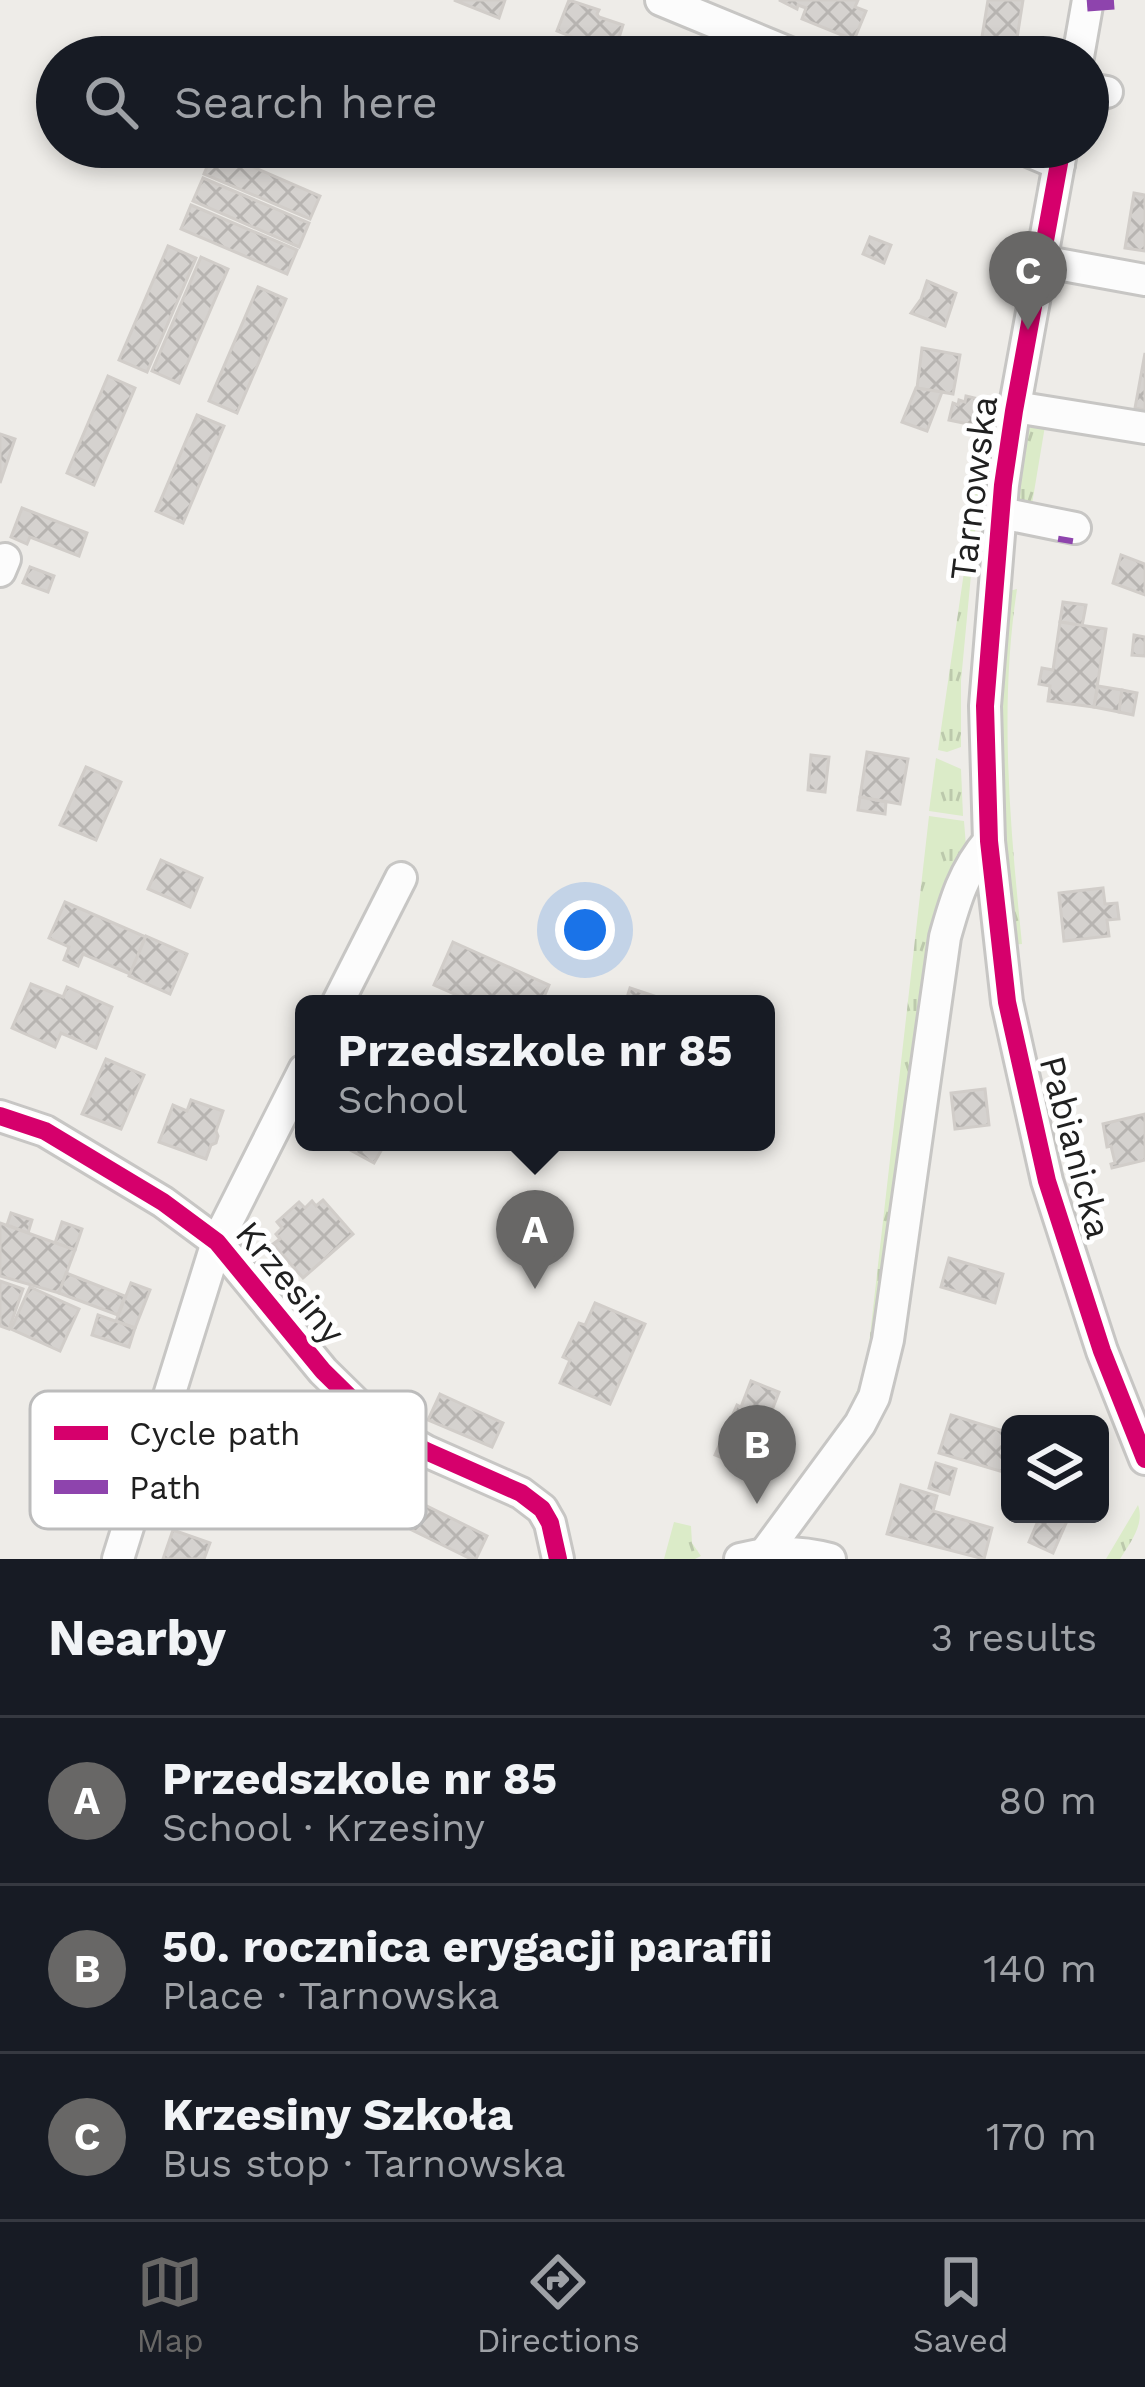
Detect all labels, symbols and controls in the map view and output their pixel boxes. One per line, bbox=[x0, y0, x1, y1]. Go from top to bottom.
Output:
search box bbox=[36, 36, 1109, 168]
icon: search bbox=[78, 69, 144, 135]
text: Search here bbox=[174, 76, 438, 129]
pin: C bbox=[989, 231, 1067, 330]
street label: Tarnowska bbox=[942, 393, 1006, 583]
your location bbox=[555, 900, 615, 960]
popup bbox=[295, 995, 775, 1151]
text: Przedszkole nr 85 bbox=[337, 1024, 733, 1077]
street label: Pabianicka bbox=[1031, 1051, 1120, 1243]
text: School bbox=[337, 1077, 467, 1122]
pin: A bbox=[496, 1190, 574, 1289]
street label: Krzesiny bbox=[227, 1213, 354, 1353]
legend bbox=[30, 1391, 426, 1529]
pin: B bbox=[718, 1405, 796, 1504]
text: Cycle path bbox=[129, 1414, 301, 1453]
map controls bbox=[1001, 1415, 1109, 1523]
button: layers bbox=[1001, 1415, 1109, 1523]
text: Path bbox=[129, 1468, 201, 1507]
text: Nearby bbox=[48, 1608, 226, 1667]
text: 3 results bbox=[931, 1615, 1097, 1660]
text: Przedszkole nr 85 bbox=[162, 1752, 557, 1805]
text: A bbox=[74, 1778, 100, 1823]
text: 80 m bbox=[998, 1778, 1097, 1823]
text: School · Krzesiny bbox=[162, 1805, 485, 1850]
text: 50. rocznica erygacji parafii bbox=[162, 1920, 773, 1973]
text: B bbox=[74, 1946, 100, 1991]
text: 140 m bbox=[983, 1946, 1097, 1991]
text: Place · Tarnowska bbox=[162, 1973, 500, 2018]
text: Krzesiny Szkoła bbox=[162, 2088, 513, 2141]
text: C bbox=[74, 2114, 100, 2159]
text: 170 m bbox=[986, 2114, 1097, 2159]
text: Bus stop · Tarnowska bbox=[162, 2141, 566, 2186]
tab: Map bbox=[136, 2249, 204, 2360]
tab: Directions bbox=[477, 2249, 640, 2360]
tab: Saved bbox=[913, 2249, 1009, 2360]

